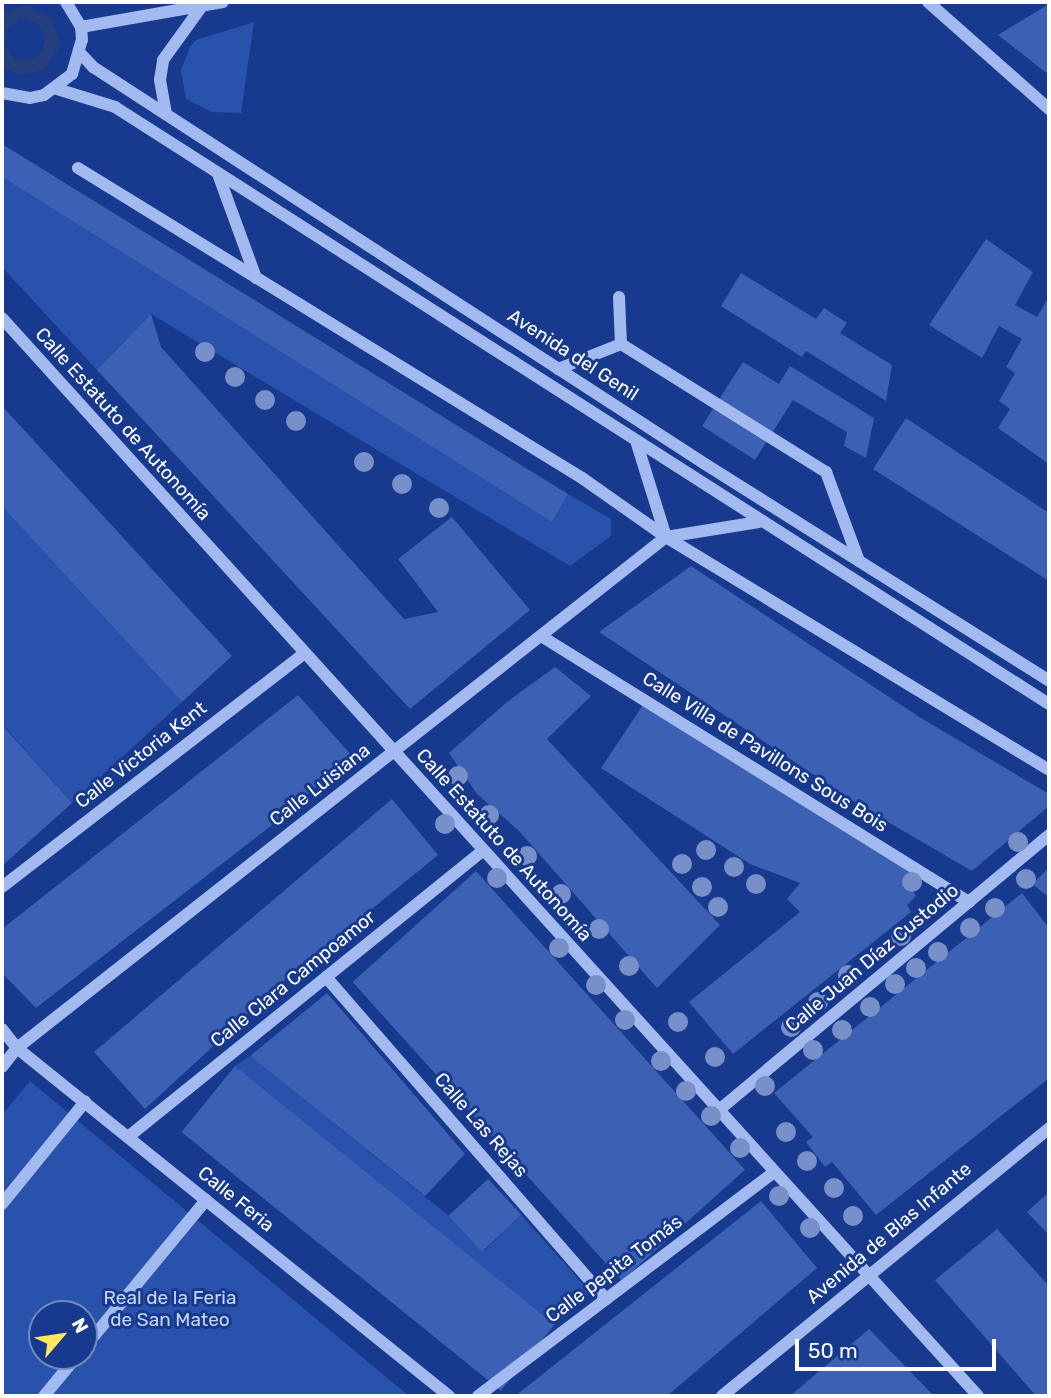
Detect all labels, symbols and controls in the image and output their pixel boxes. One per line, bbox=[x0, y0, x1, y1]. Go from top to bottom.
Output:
street label: Avenida del Genil bbox=[503, 304, 643, 406]
street label: Calle Estatuto de Autonomía bbox=[30, 323, 216, 525]
street label: Calle Villa de Pavillons Sous Bois bbox=[638, 667, 892, 837]
street label: Calle Victoria Kent bbox=[71, 697, 211, 813]
street label: Calle Luisiana bbox=[265, 739, 375, 831]
street label: Calle Estatuto de Autonomía bbox=[411, 744, 597, 946]
street label: Calle Juan Díaz Custodio bbox=[781, 879, 963, 1037]
street label: Calle Clara Campoamor bbox=[206, 906, 380, 1052]
street label: Calle Las Rejas bbox=[429, 1068, 533, 1182]
street label: Avenida de Blas Infante bbox=[802, 1157, 976, 1309]
street label: Calle Feria bbox=[193, 1161, 279, 1237]
street label: Calle pepita Tomás bbox=[541, 1210, 687, 1328]
park label: Real de la Feria de San Mateo bbox=[104, 1287, 236, 1331]
north arrow bbox=[28, 1300, 98, 1370]
text: N bbox=[67, 1314, 93, 1337]
scale bar bbox=[799, 1324, 1000, 1368]
text: 50 m bbox=[808, 1338, 858, 1363]

